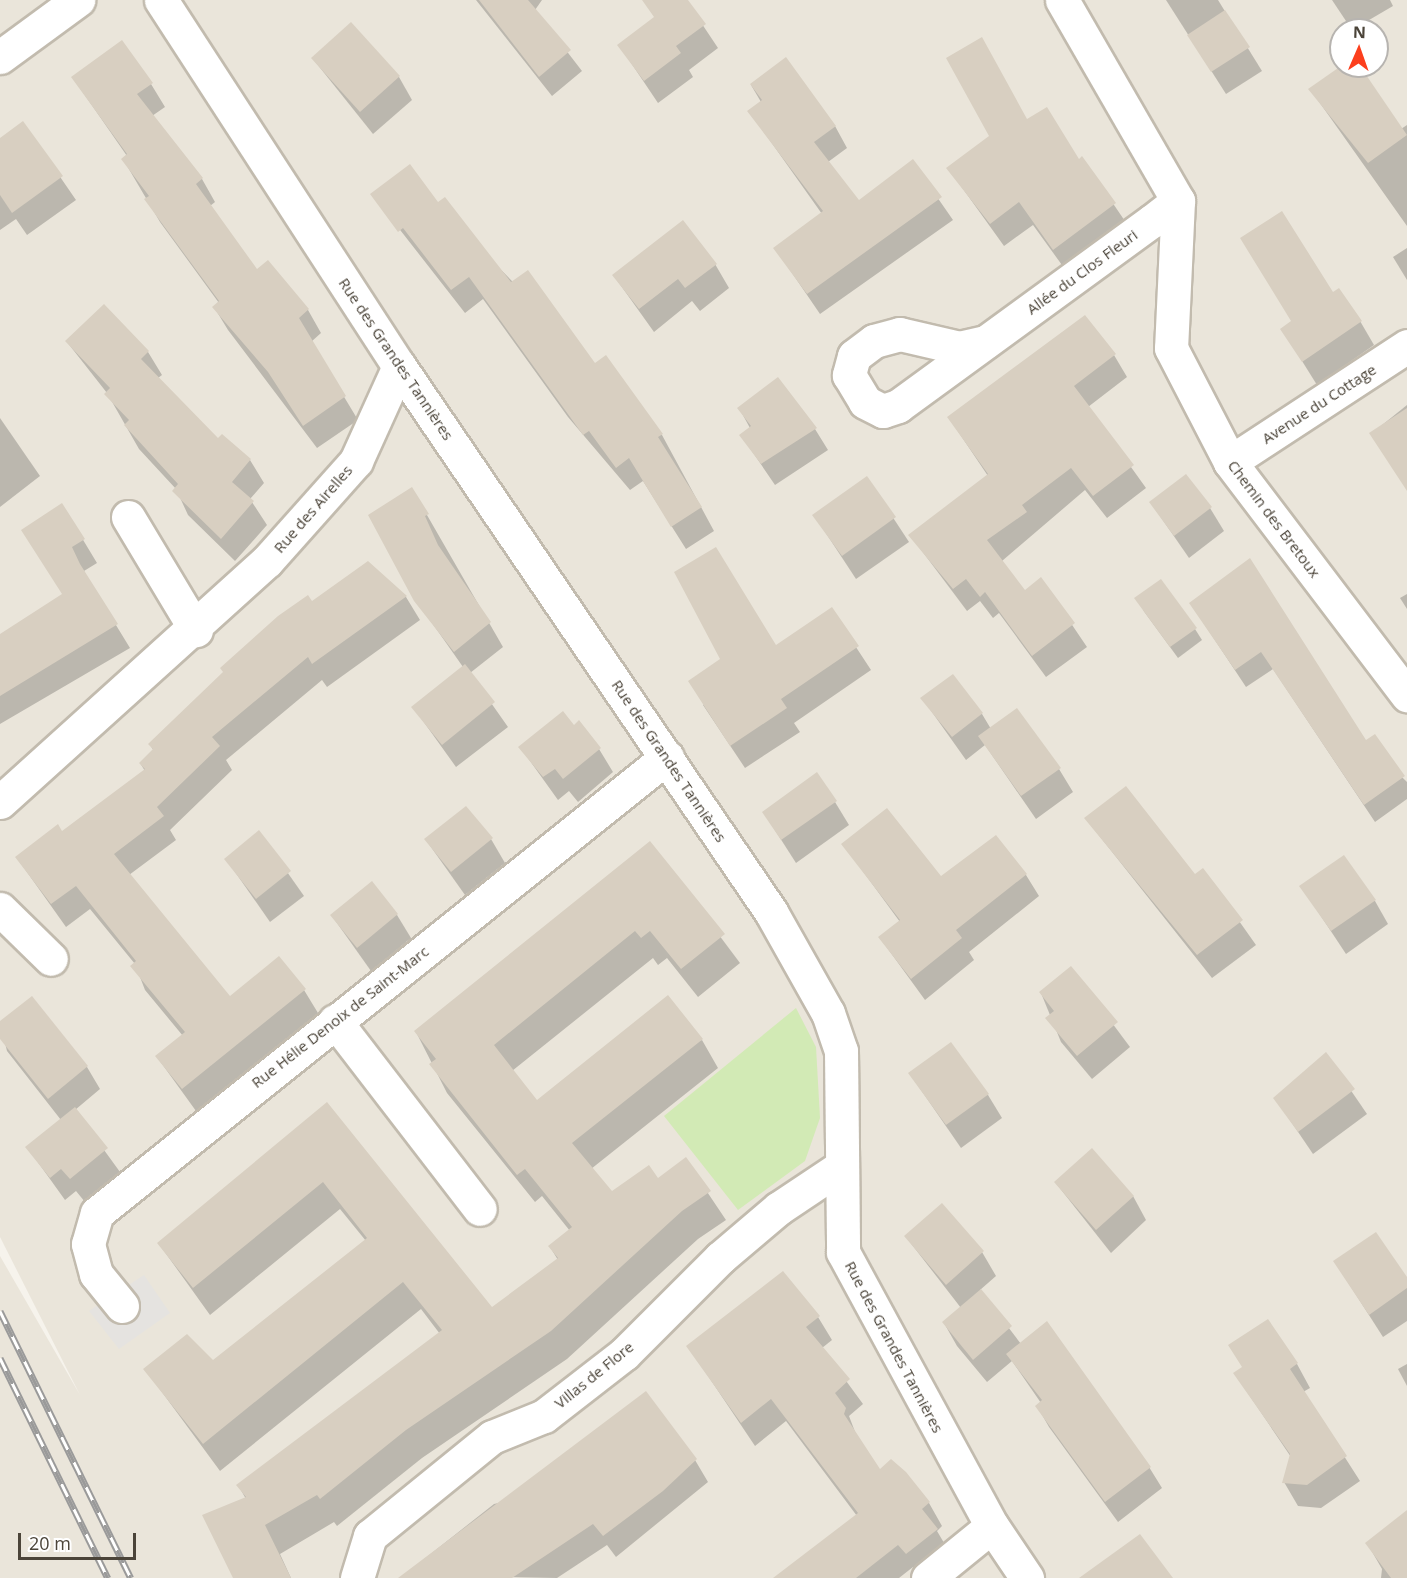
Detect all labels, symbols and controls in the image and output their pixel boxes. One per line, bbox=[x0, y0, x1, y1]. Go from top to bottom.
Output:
north arrow bbox=[1329, 18, 1389, 78]
text: N bbox=[1353, 21, 1366, 43]
street label: Allée du Clos Fleuri bbox=[1023, 226, 1141, 318]
street label: Rue des Grandes Tannières bbox=[335, 275, 457, 443]
street label: Avenue du Cottage bbox=[1259, 360, 1379, 448]
street label: Chemin des Bretoux bbox=[1224, 457, 1324, 581]
street label: Rue des Airelles bbox=[270, 461, 356, 557]
street label: Rue des Grandes Tannières bbox=[608, 677, 730, 845]
street label: Rue Hélie Denoix de Saint-Marc bbox=[248, 942, 432, 1092]
street label: Rue des Grandes Tannières bbox=[841, 1258, 947, 1436]
street label: Villas de Flore bbox=[551, 1338, 637, 1412]
scale bar bbox=[21, 1521, 140, 1559]
text: 20 m bbox=[29, 1531, 71, 1555]

